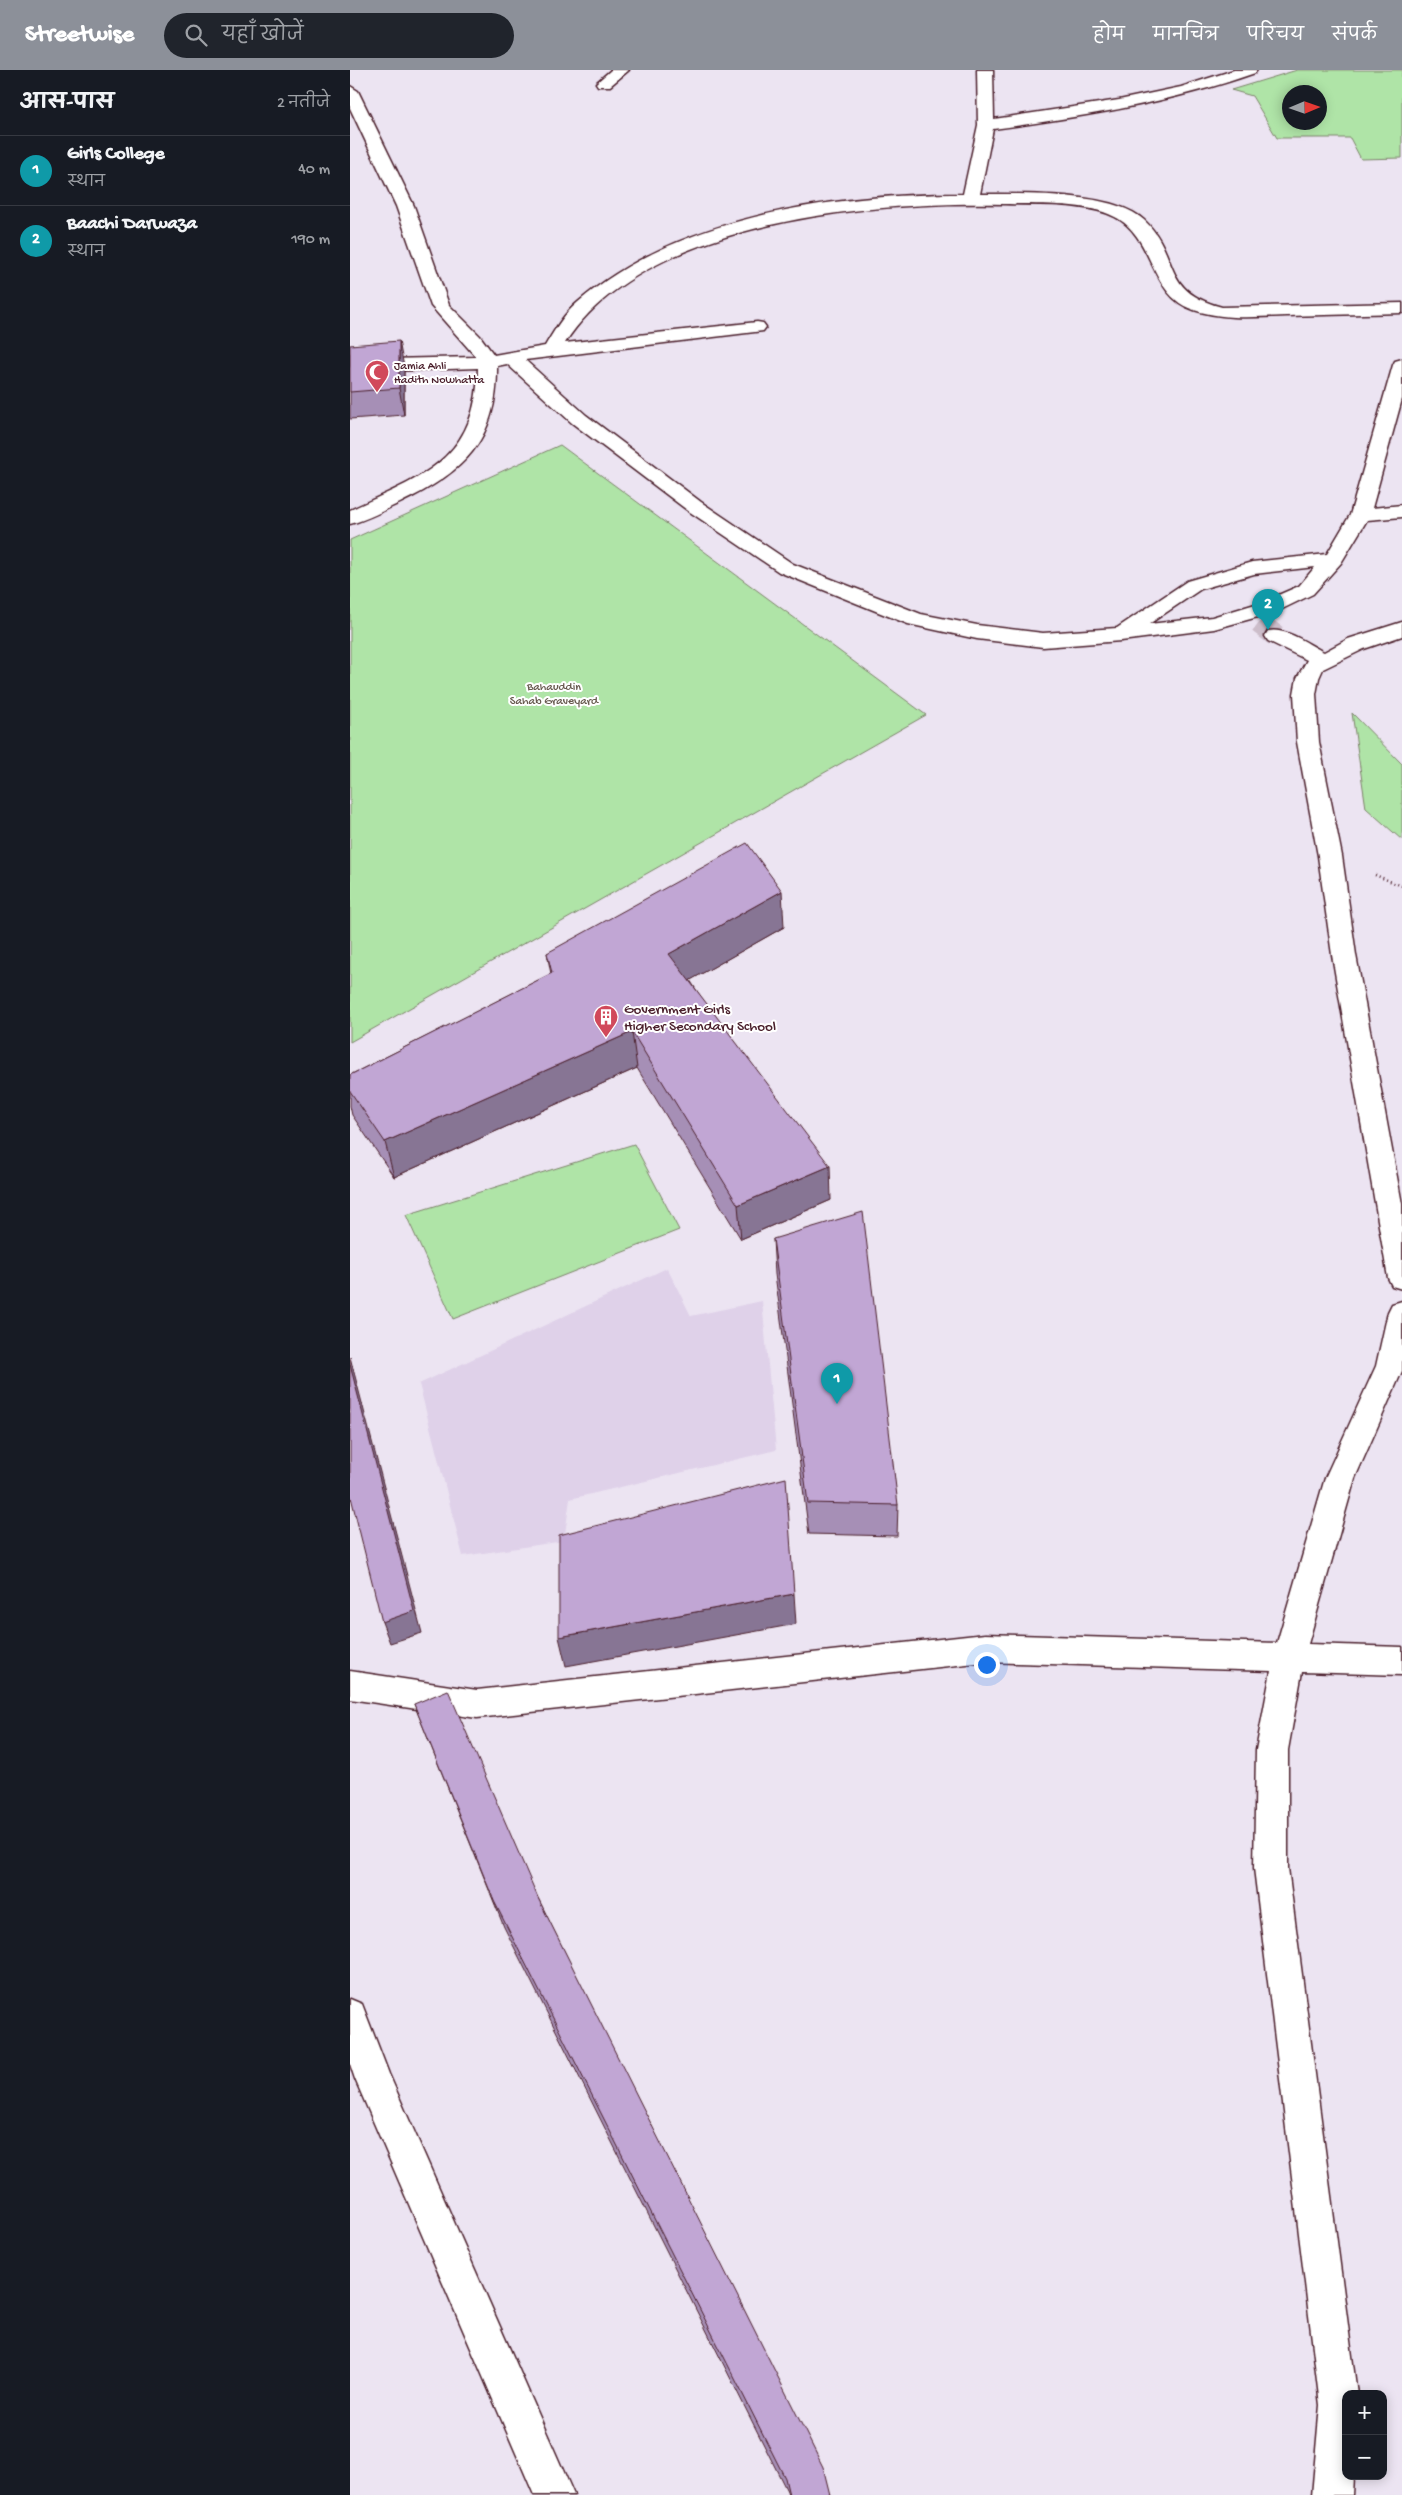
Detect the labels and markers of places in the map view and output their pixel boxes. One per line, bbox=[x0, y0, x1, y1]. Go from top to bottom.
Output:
mosque icon: Jamia Ahli Hadith Nowhatta bbox=[364, 359, 390, 393]
place label: Jamia Ahli Hadith Nowhatta bbox=[394, 360, 485, 388]
pin: 2 bbox=[1252, 589, 1284, 630]
place label: Government Girls Higher Secondary School bbox=[624, 1001, 776, 1036]
building icon: Government Girls Higher Secondary School bbox=[593, 1004, 619, 1038]
pin: 1 bbox=[821, 1363, 853, 1404]

